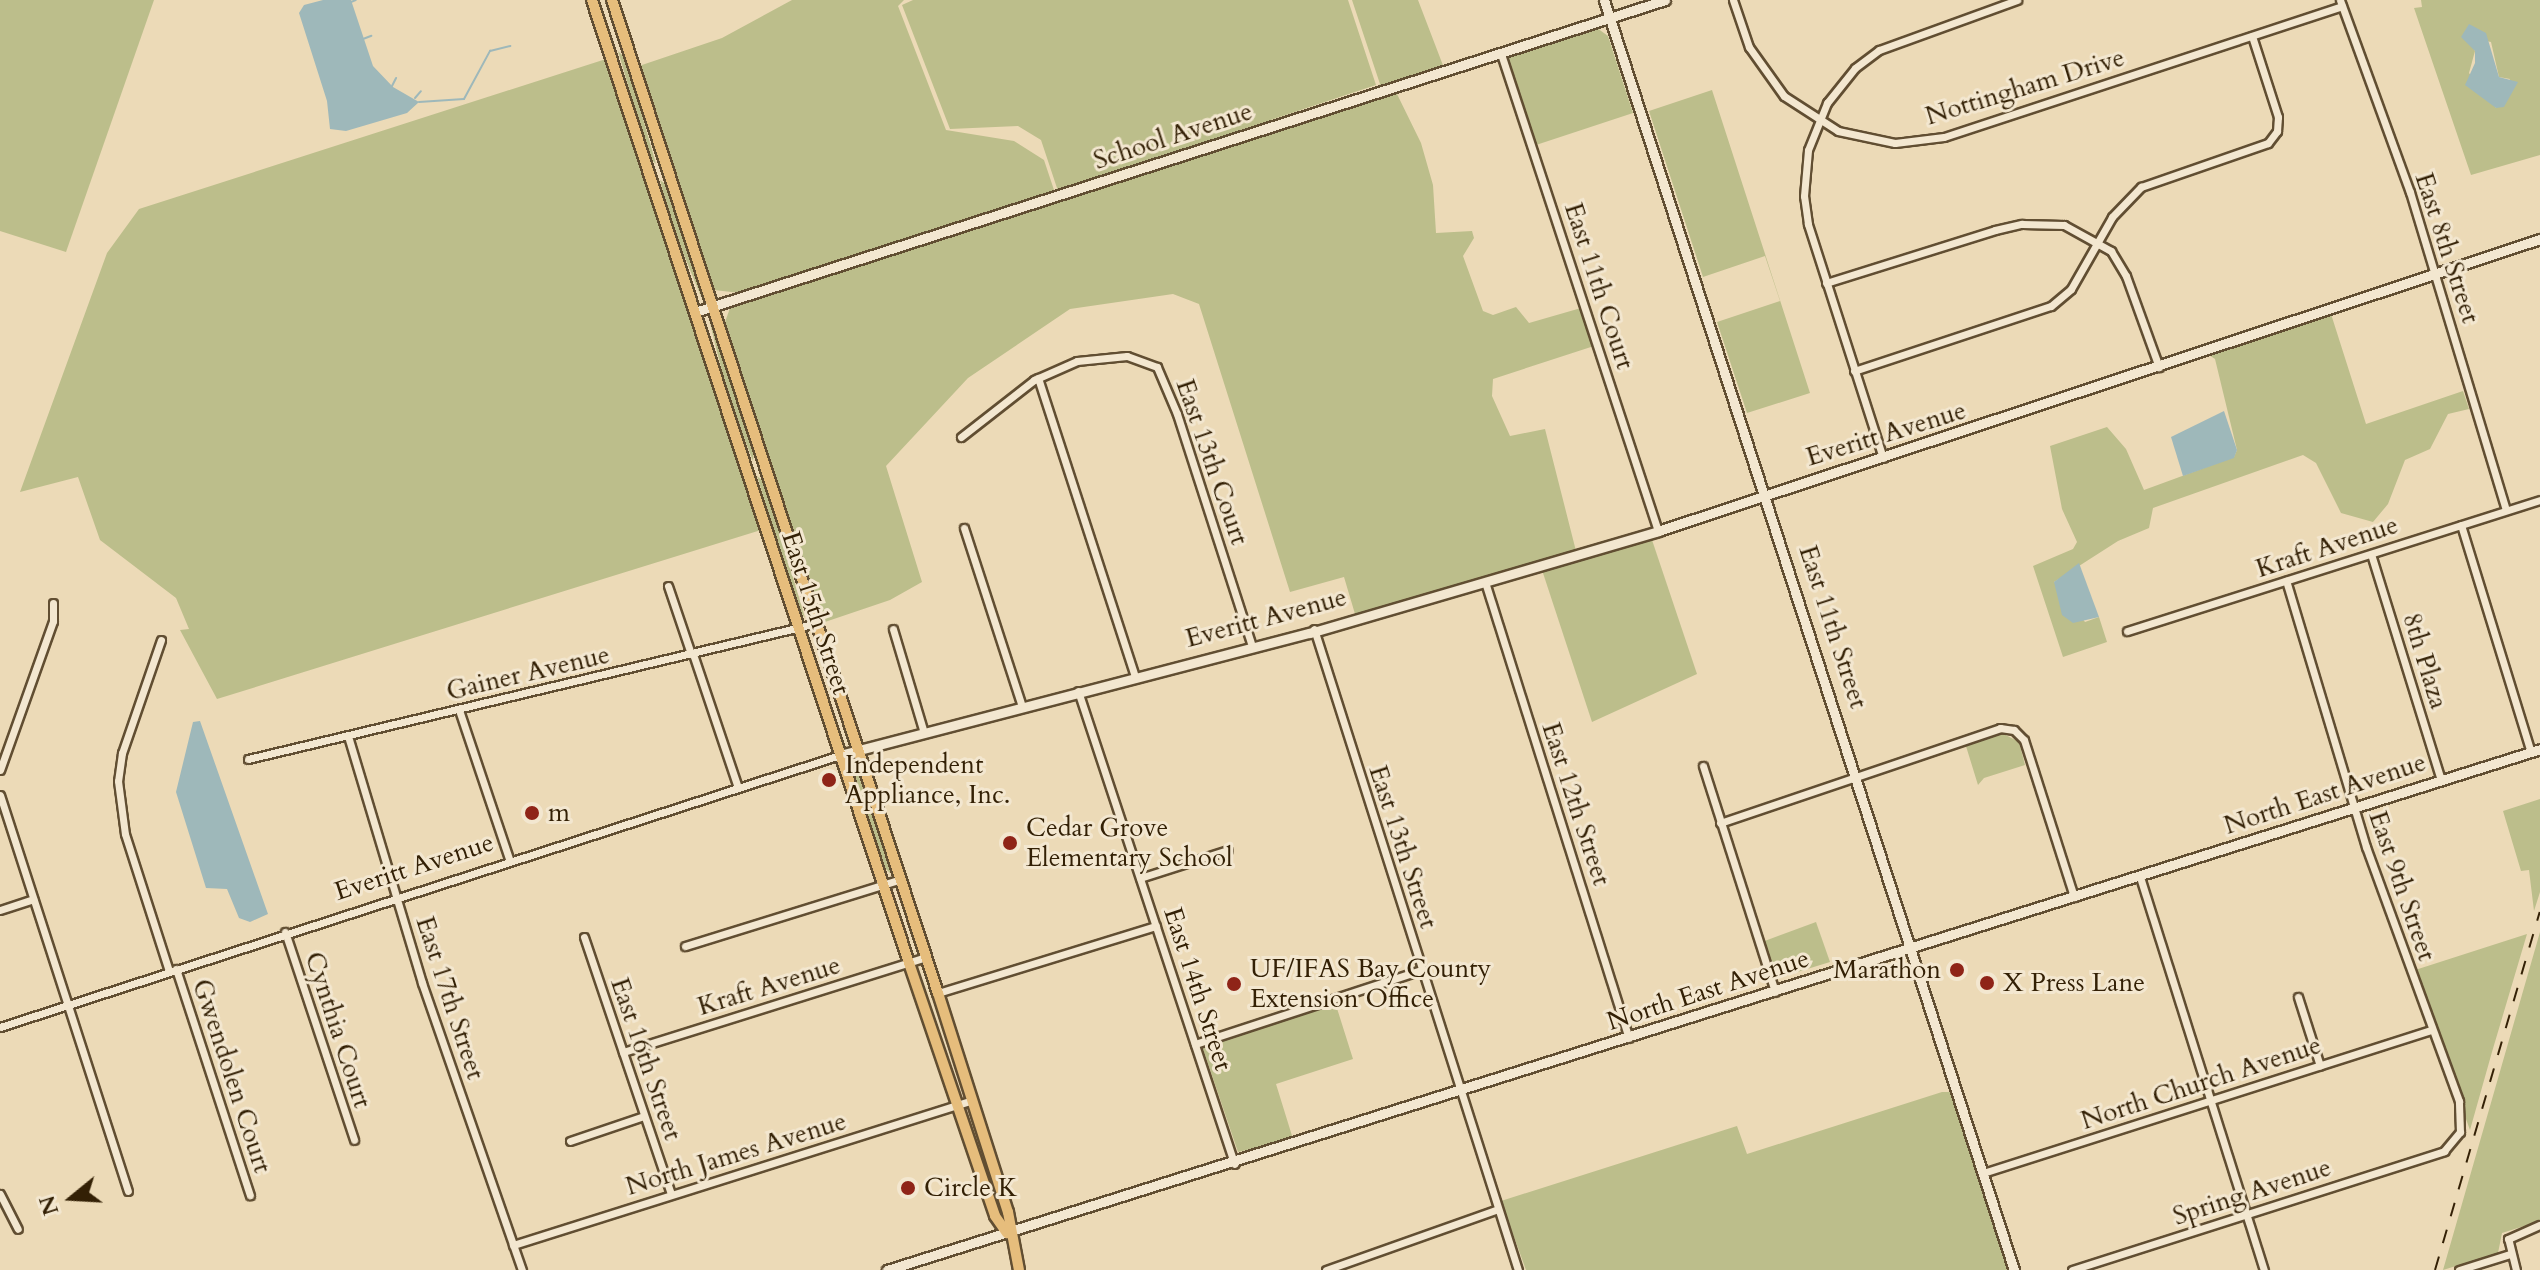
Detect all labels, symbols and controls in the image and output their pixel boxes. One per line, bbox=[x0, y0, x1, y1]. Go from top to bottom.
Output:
street label: Nottingham Drive bbox=[1922, 42, 2128, 132]
street label: School Avenue bbox=[1090, 96, 1256, 176]
street label: East 8th Street bbox=[2408, 169, 2486, 327]
street label: East 11th Court bbox=[1557, 199, 1641, 373]
street label: East 13th Court bbox=[1169, 375, 1255, 549]
street label: Everitt Avenue bbox=[1802, 395, 1970, 473]
street label: Kraft Avenue bbox=[2252, 509, 2402, 585]
street label: East 15th Street bbox=[775, 527, 857, 699]
street label: East 11th Street bbox=[1792, 541, 1874, 713]
street label: Everitt Avenue bbox=[1182, 582, 1350, 654]
street label: 8th Plaza bbox=[2396, 609, 2454, 713]
street label: Gainer Avenue bbox=[443, 639, 613, 707]
street label: East 12th Street bbox=[1535, 718, 1617, 890]
street label: North East Avenue bbox=[2220, 747, 2430, 841]
place label: Independent Appliance, Inc. bbox=[845, 749, 1010, 810]
street label: East 13th Street bbox=[1362, 761, 1444, 933]
marker: Independent Appliance, Inc. bbox=[820, 771, 838, 789]
place label: m bbox=[548, 797, 570, 829]
marker: m bbox=[523, 804, 541, 822]
street label: East 9th Street bbox=[2362, 807, 2442, 965]
place label: Cedar Grove Elementary School bbox=[1026, 812, 1233, 874]
street label: Everitt Avenue bbox=[330, 827, 498, 907]
marker: Cedar Grove Elementary School bbox=[1001, 834, 1019, 852]
street label: East 14th Street bbox=[1157, 903, 1239, 1075]
street label: East 17th Street bbox=[409, 912, 491, 1084]
street label: North East Avenue bbox=[1603, 943, 1813, 1037]
street label: Cynthia Court bbox=[298, 948, 378, 1112]
street label: Kraft Avenue bbox=[694, 950, 844, 1022]
place label: UF/IFAS Bay County Extension Office bbox=[1250, 953, 1491, 1014]
place label: Marathon bbox=[1833, 954, 1941, 986]
marker: Marathon bbox=[1948, 961, 1966, 979]
place label: X Press Lane bbox=[2003, 967, 2145, 999]
street label: East 16th Street bbox=[604, 974, 688, 1144]
marker: X Press Lane bbox=[1978, 974, 1996, 992]
street label: Gwendolen Court bbox=[186, 975, 278, 1177]
marker: UF/IFAS Bay County Extension Office bbox=[1225, 975, 1243, 993]
street label: North Church Avenue bbox=[2077, 1029, 2325, 1137]
street label: North James Avenue bbox=[622, 1106, 850, 1202]
street label: Spring Avenue bbox=[2169, 1152, 2335, 1232]
north arrow bbox=[32, 1158, 112, 1238]
place label: Circle K bbox=[924, 1172, 1017, 1204]
marker: Circle K bbox=[899, 1179, 917, 1197]
text: N bbox=[32, 1192, 66, 1219]

